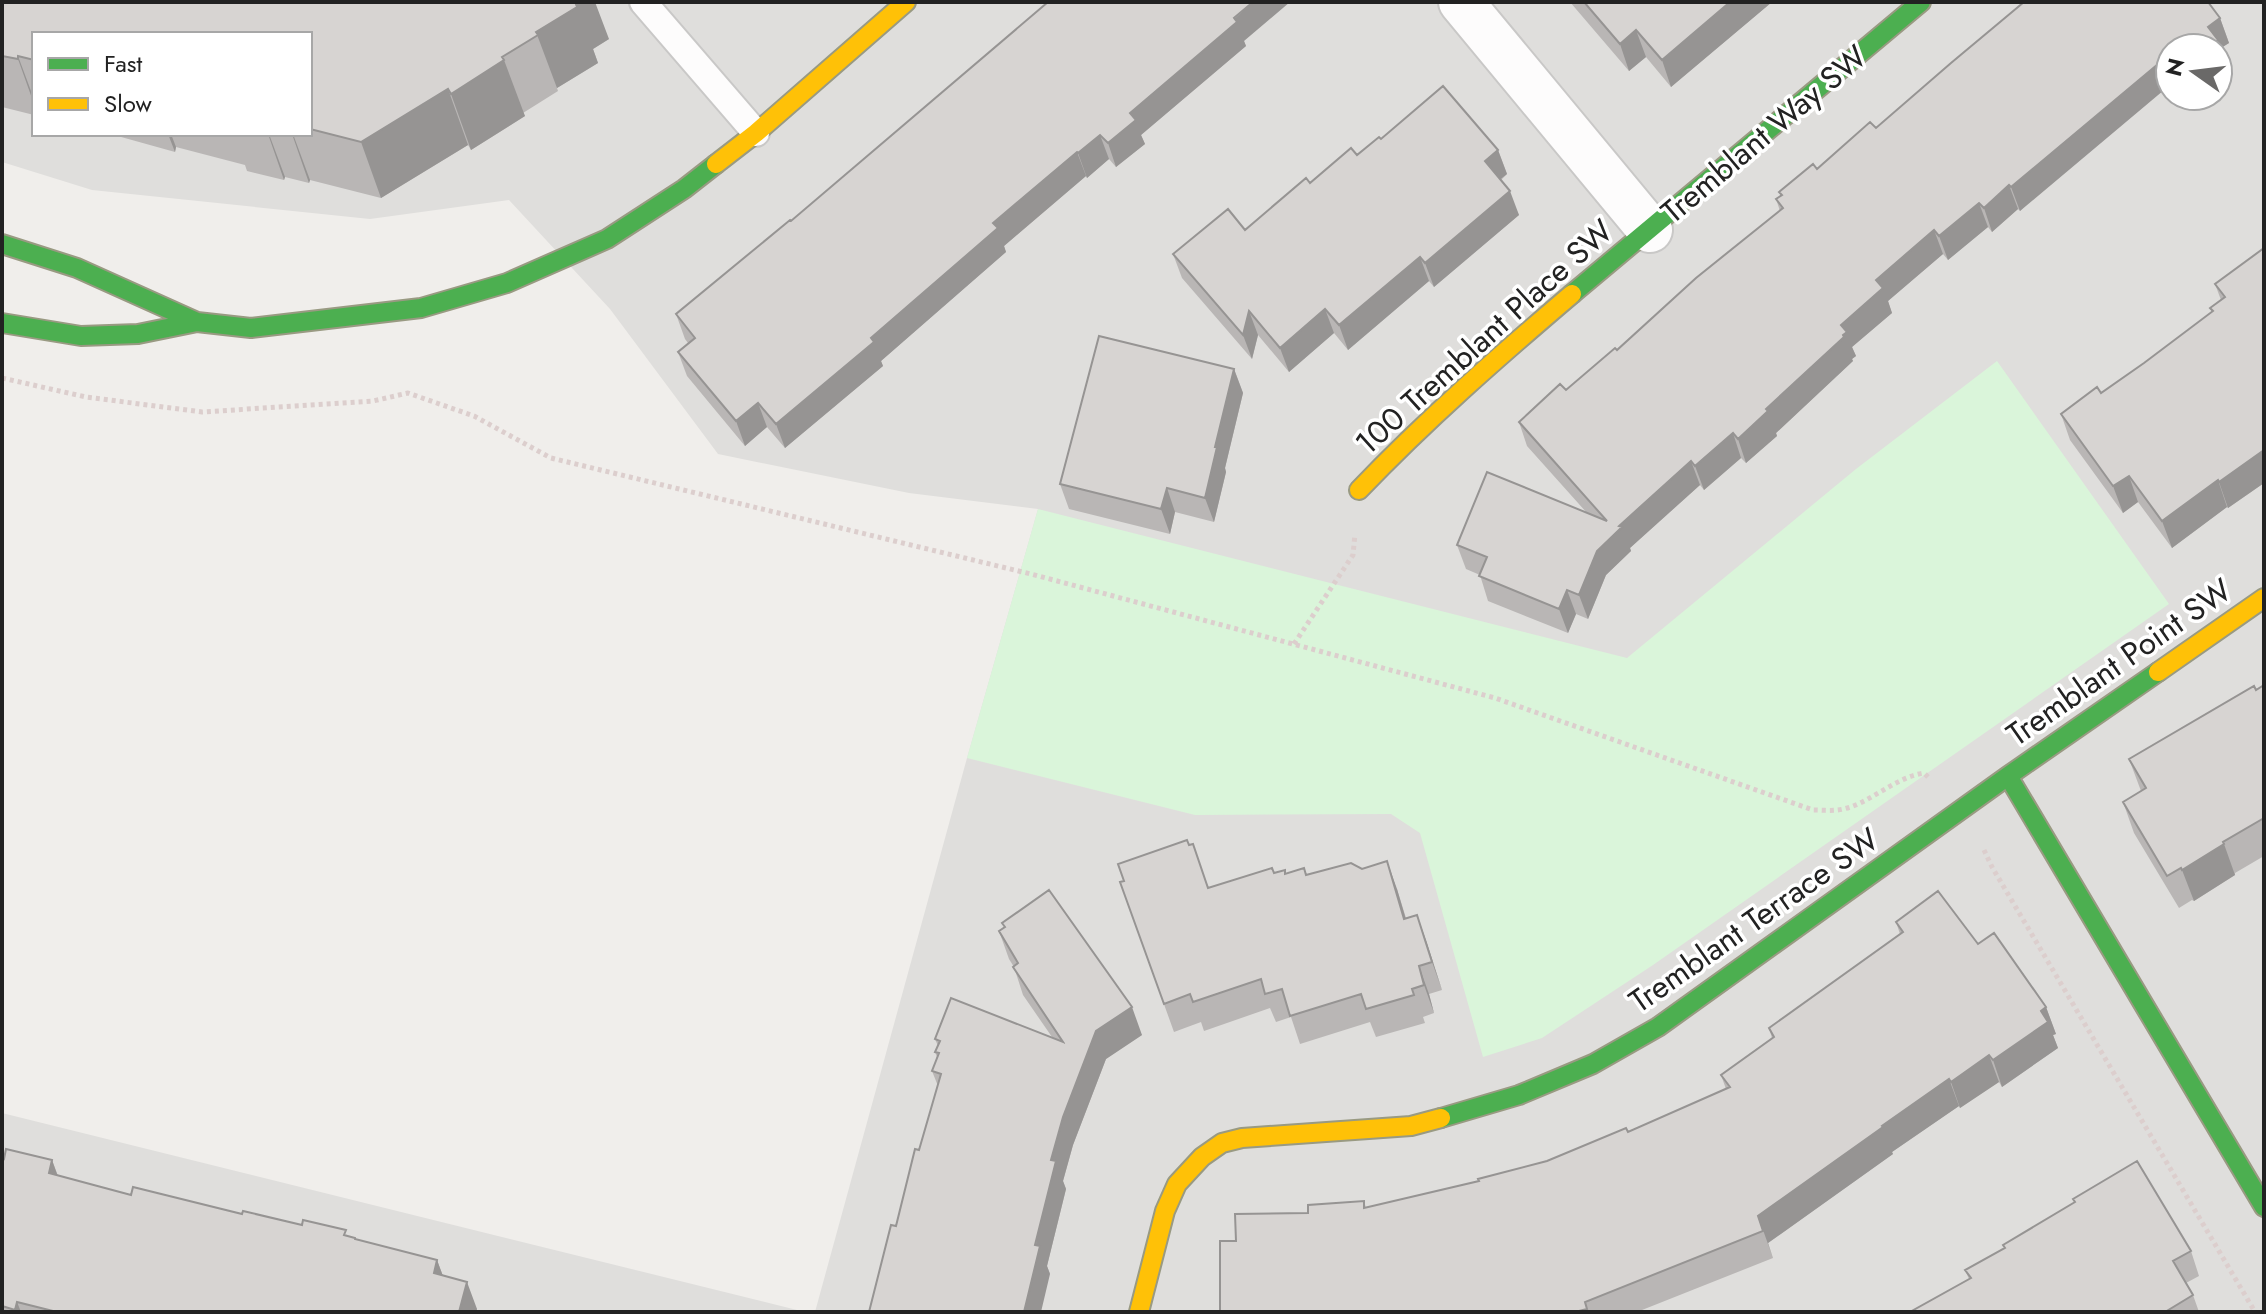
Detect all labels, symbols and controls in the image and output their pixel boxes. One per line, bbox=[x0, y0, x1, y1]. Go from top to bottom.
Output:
legend bbox=[32, 32, 312, 136]
north arrow bbox=[2154, 32, 2234, 112]
street label: Tremblant Way SW bbox=[1651, 34, 1877, 234]
text: Fast bbox=[104, 46, 142, 81]
text: N bbox=[2157, 55, 2192, 80]
text: Slow bbox=[104, 86, 152, 121]
street label: 100 Tremblant Place SW bbox=[1345, 208, 1623, 465]
street label: Tremblant Point SW bbox=[1997, 567, 2241, 757]
street label: Tremblant Terrace SW bbox=[1620, 816, 1888, 1024]

